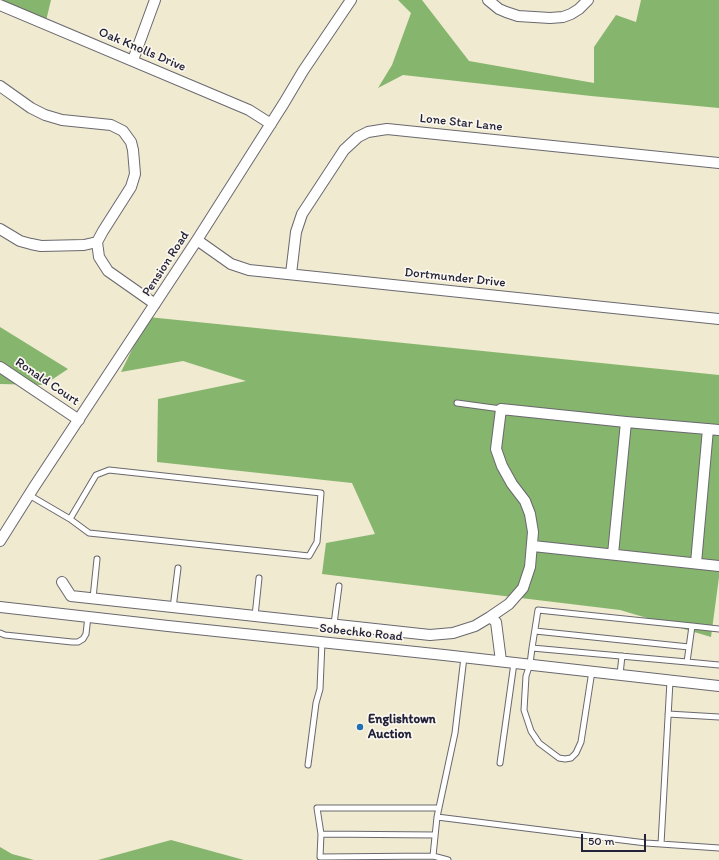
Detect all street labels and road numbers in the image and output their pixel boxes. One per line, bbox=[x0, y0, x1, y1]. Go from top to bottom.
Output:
street label: Oak Knolls Drive bbox=[96, 25, 188, 75]
street label: Lone Star Lane bbox=[419, 111, 503, 135]
street label: Pension Road bbox=[139, 228, 193, 300]
street label: Dortmunder Drive bbox=[404, 265, 506, 291]
street label: Ronald Court bbox=[12, 355, 82, 409]
street label: Sobechko Road bbox=[318, 621, 404, 645]

